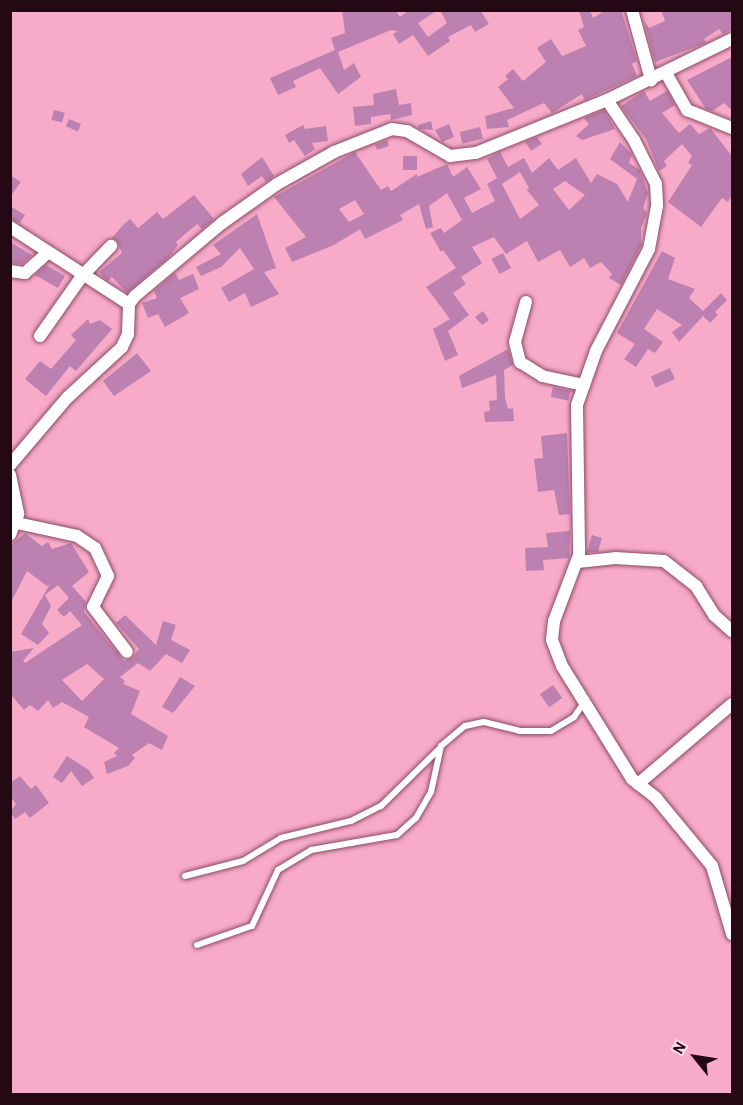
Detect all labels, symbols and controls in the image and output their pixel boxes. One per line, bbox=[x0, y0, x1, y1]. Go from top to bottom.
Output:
north arrow bbox=[665, 1027, 725, 1087]
text: N bbox=[670, 1039, 689, 1057]

